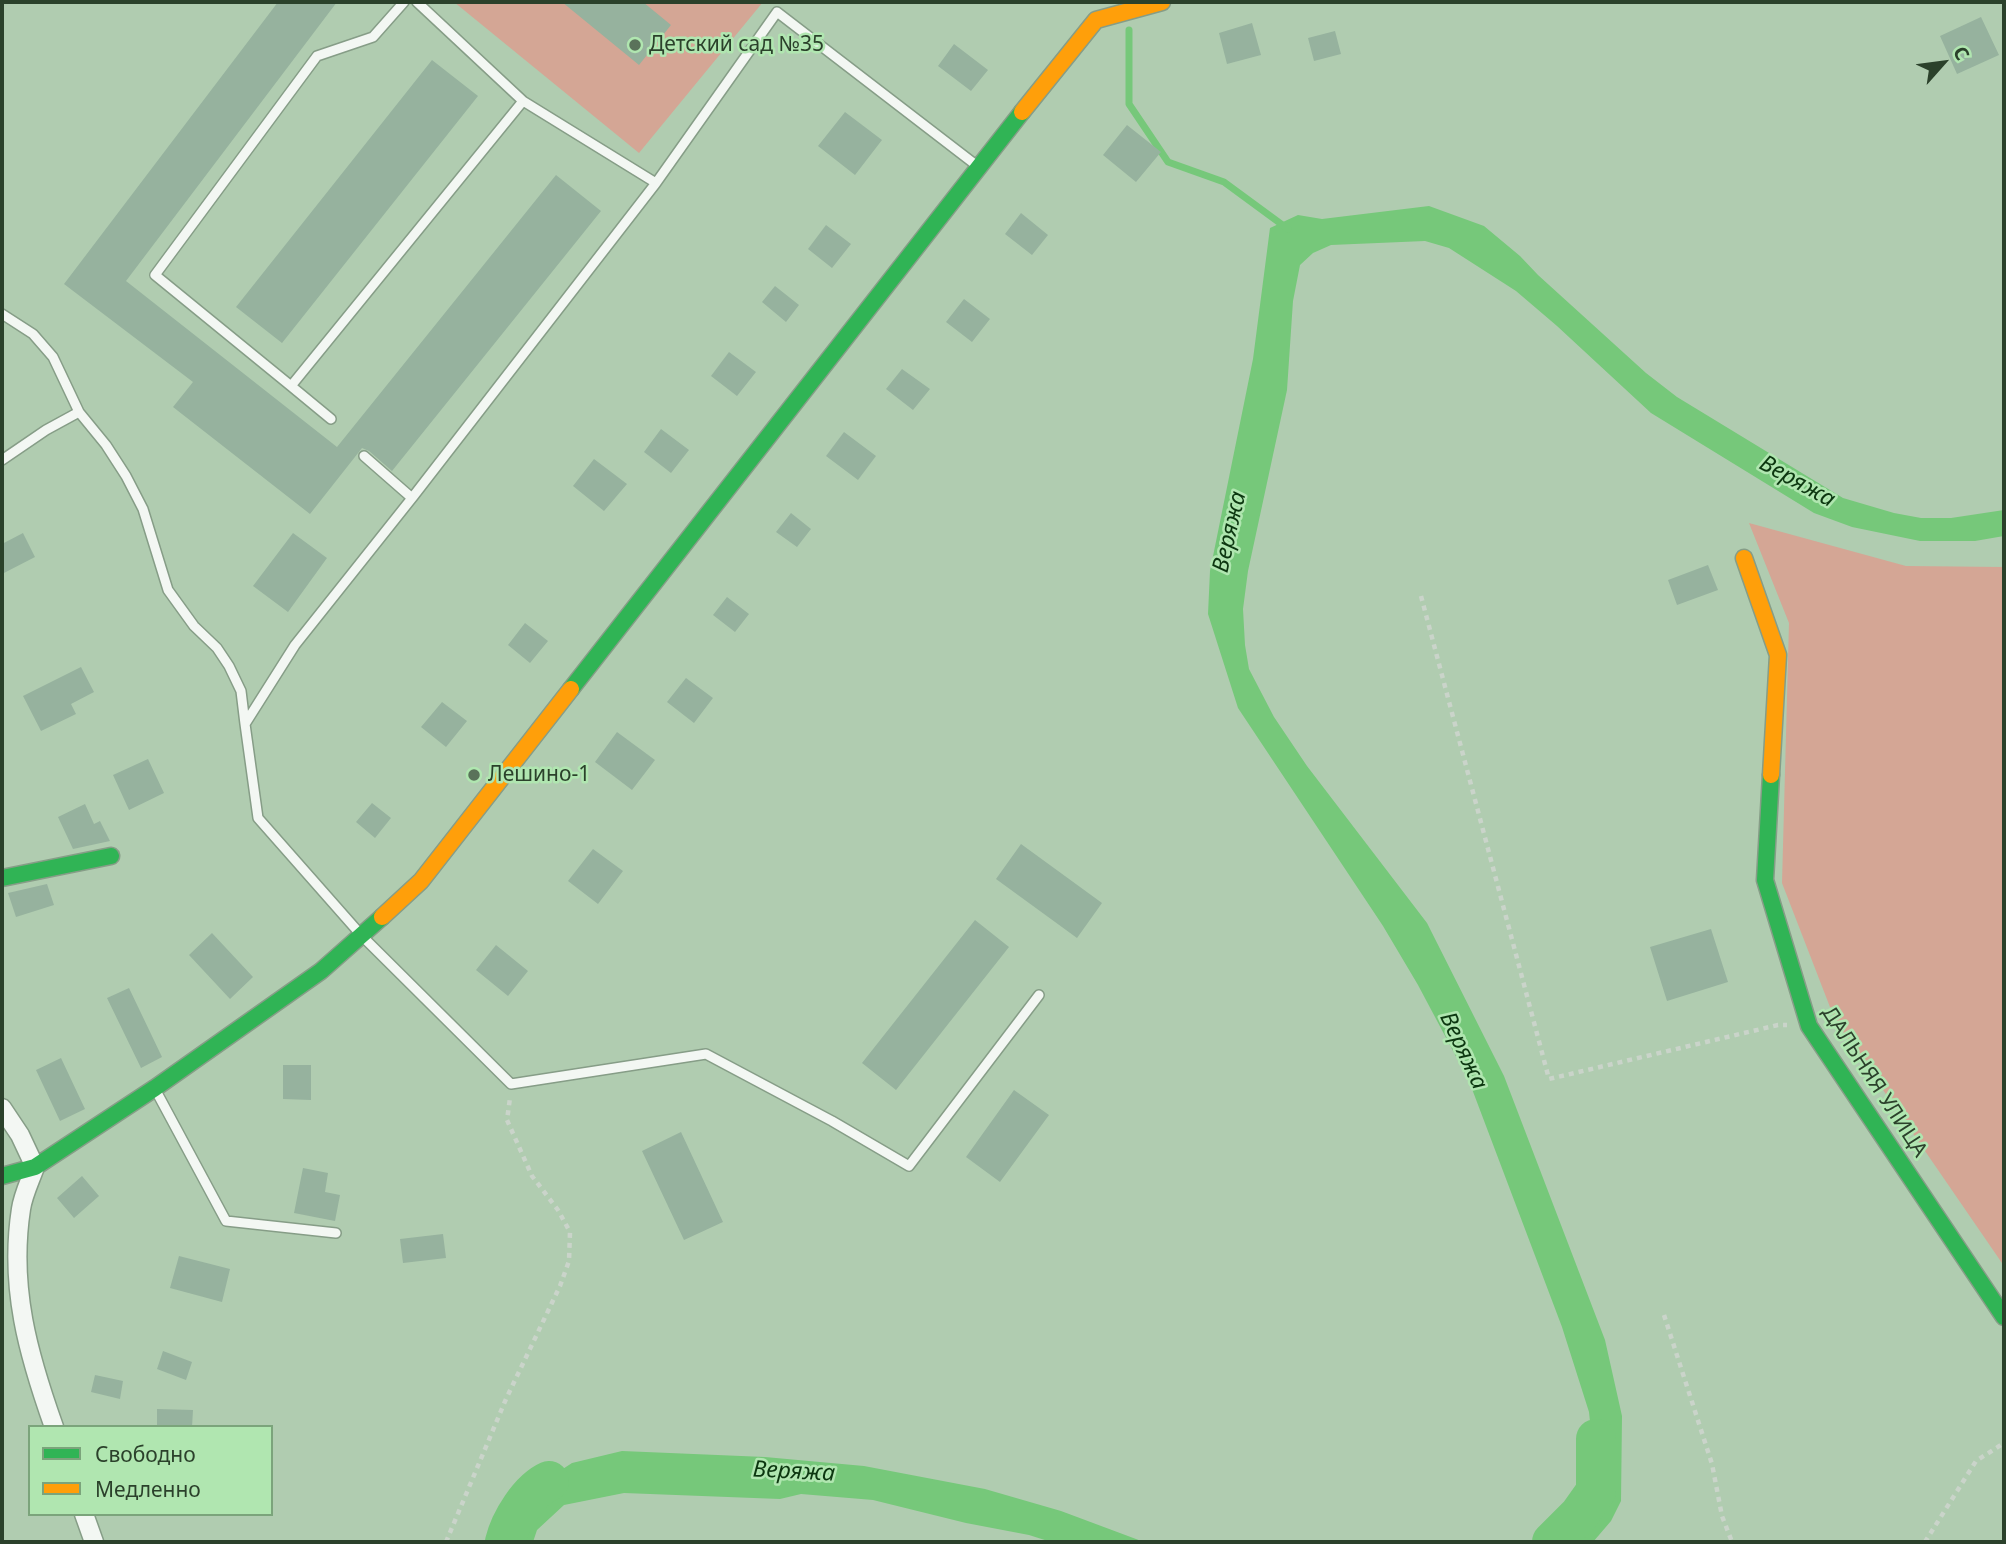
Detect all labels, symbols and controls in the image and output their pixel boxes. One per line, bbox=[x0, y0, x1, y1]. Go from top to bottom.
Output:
north arrow bbox=[1908, 28, 1978, 98]
place label: Детский сад №35 bbox=[649, 32, 824, 58]
marker: Детский сад №35 bbox=[627, 37, 643, 53]
text: С bbox=[1947, 42, 1976, 65]
water label: Веряжа bbox=[1754, 450, 1840, 514]
water label: Веряжа bbox=[1207, 489, 1253, 575]
place label: Лешино-1 bbox=[488, 762, 590, 788]
marker: Лешино-1 bbox=[466, 767, 482, 783]
street label: ДАЛЬНЯЯ УЛИЦА bbox=[1816, 1002, 1932, 1162]
water label: Веряжа bbox=[1433, 1008, 1493, 1094]
legend bbox=[28, 1425, 273, 1516]
text: Свободно bbox=[95, 1440, 196, 1468]
water label: Веряжа bbox=[752, 1456, 836, 1488]
text: Медленно bbox=[95, 1475, 201, 1503]

